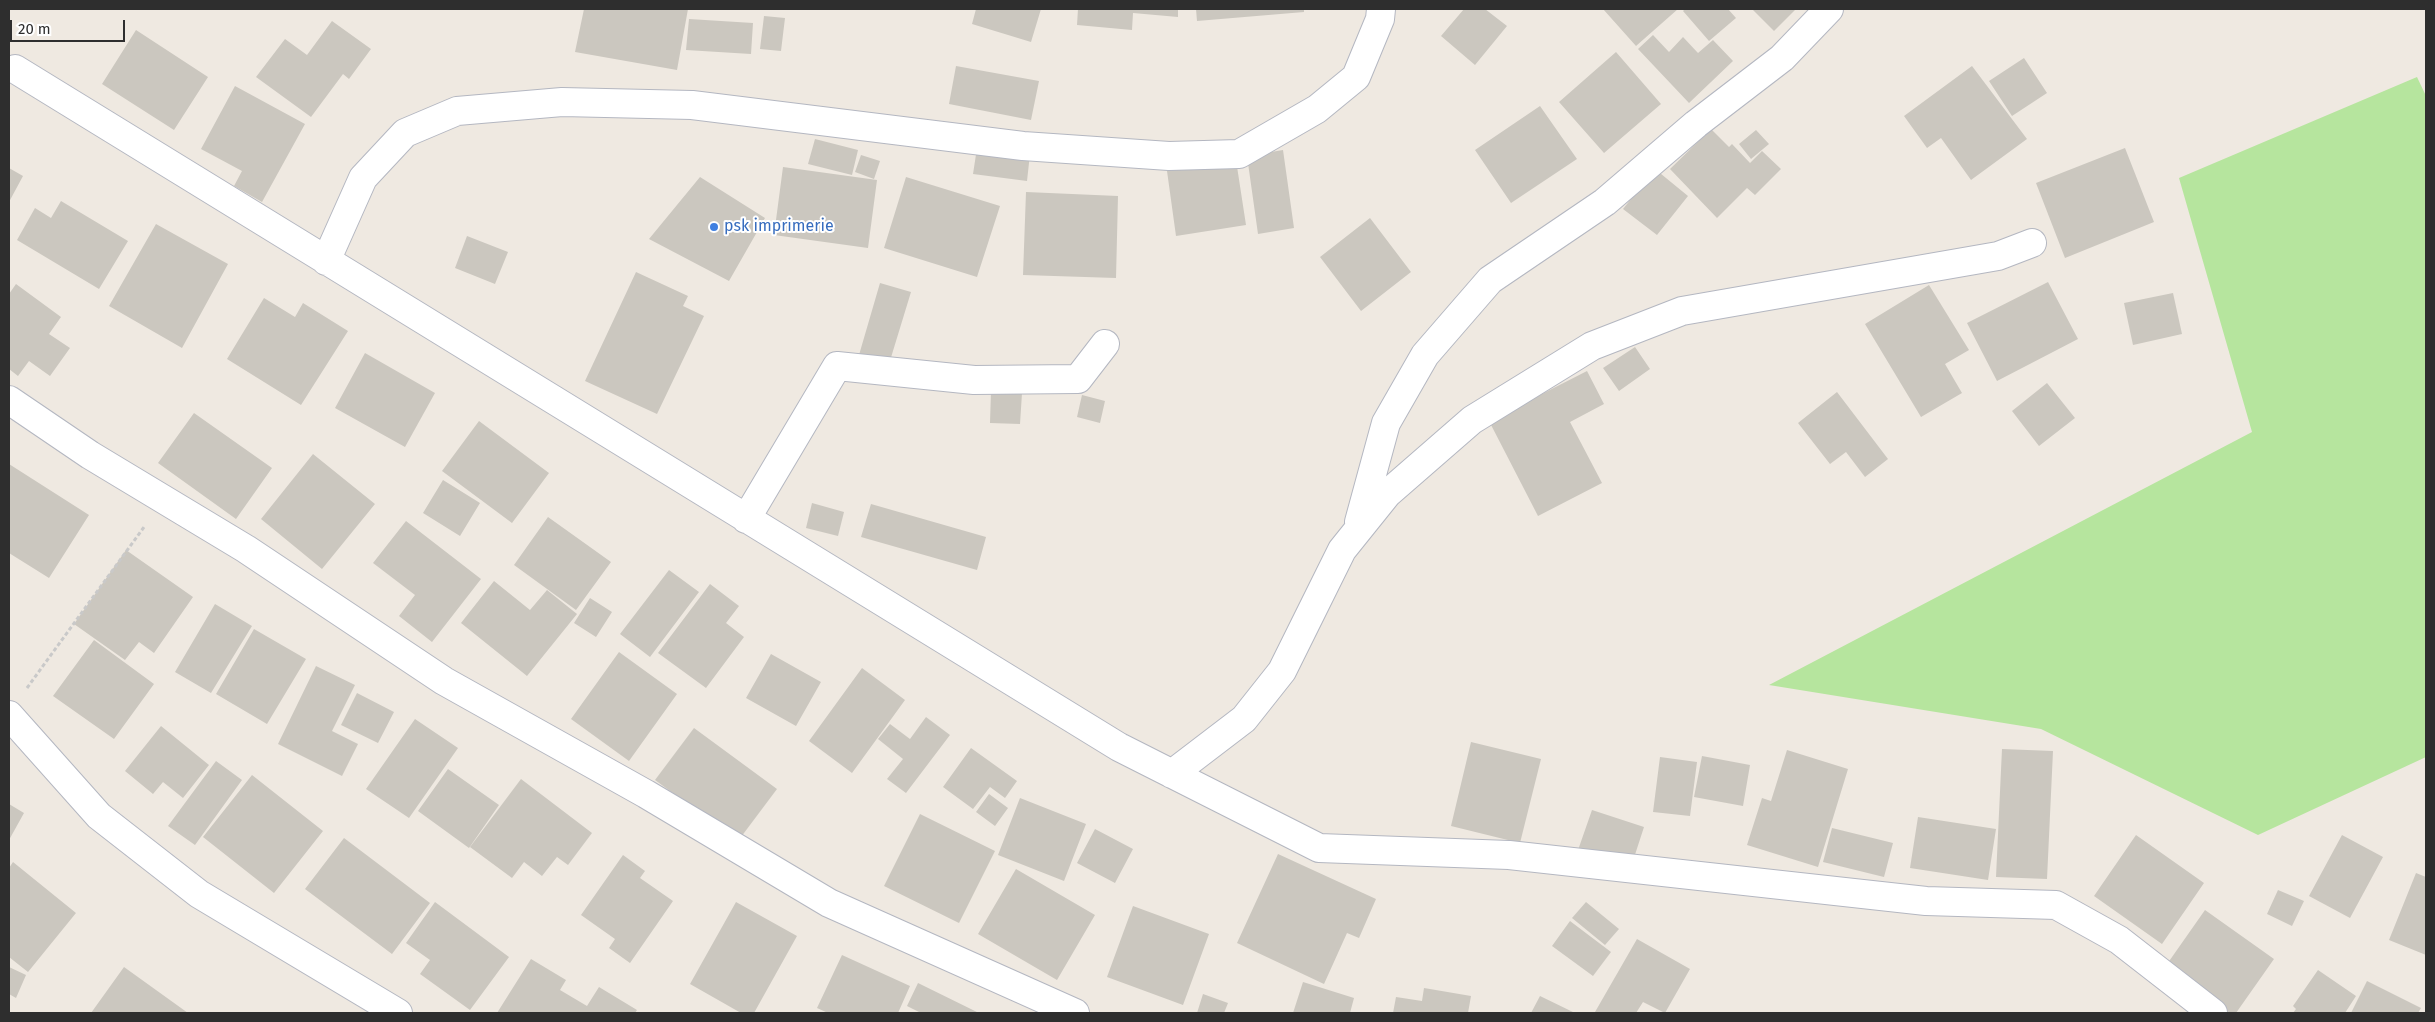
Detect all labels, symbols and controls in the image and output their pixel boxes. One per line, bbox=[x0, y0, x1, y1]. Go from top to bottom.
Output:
scale bar bbox=[12, 10, 128, 42]
text: 20 m bbox=[18, 20, 51, 38]
place label: psk imprimerie bbox=[724, 217, 834, 237]
marker: psk imprimerie bbox=[708, 221, 720, 233]

